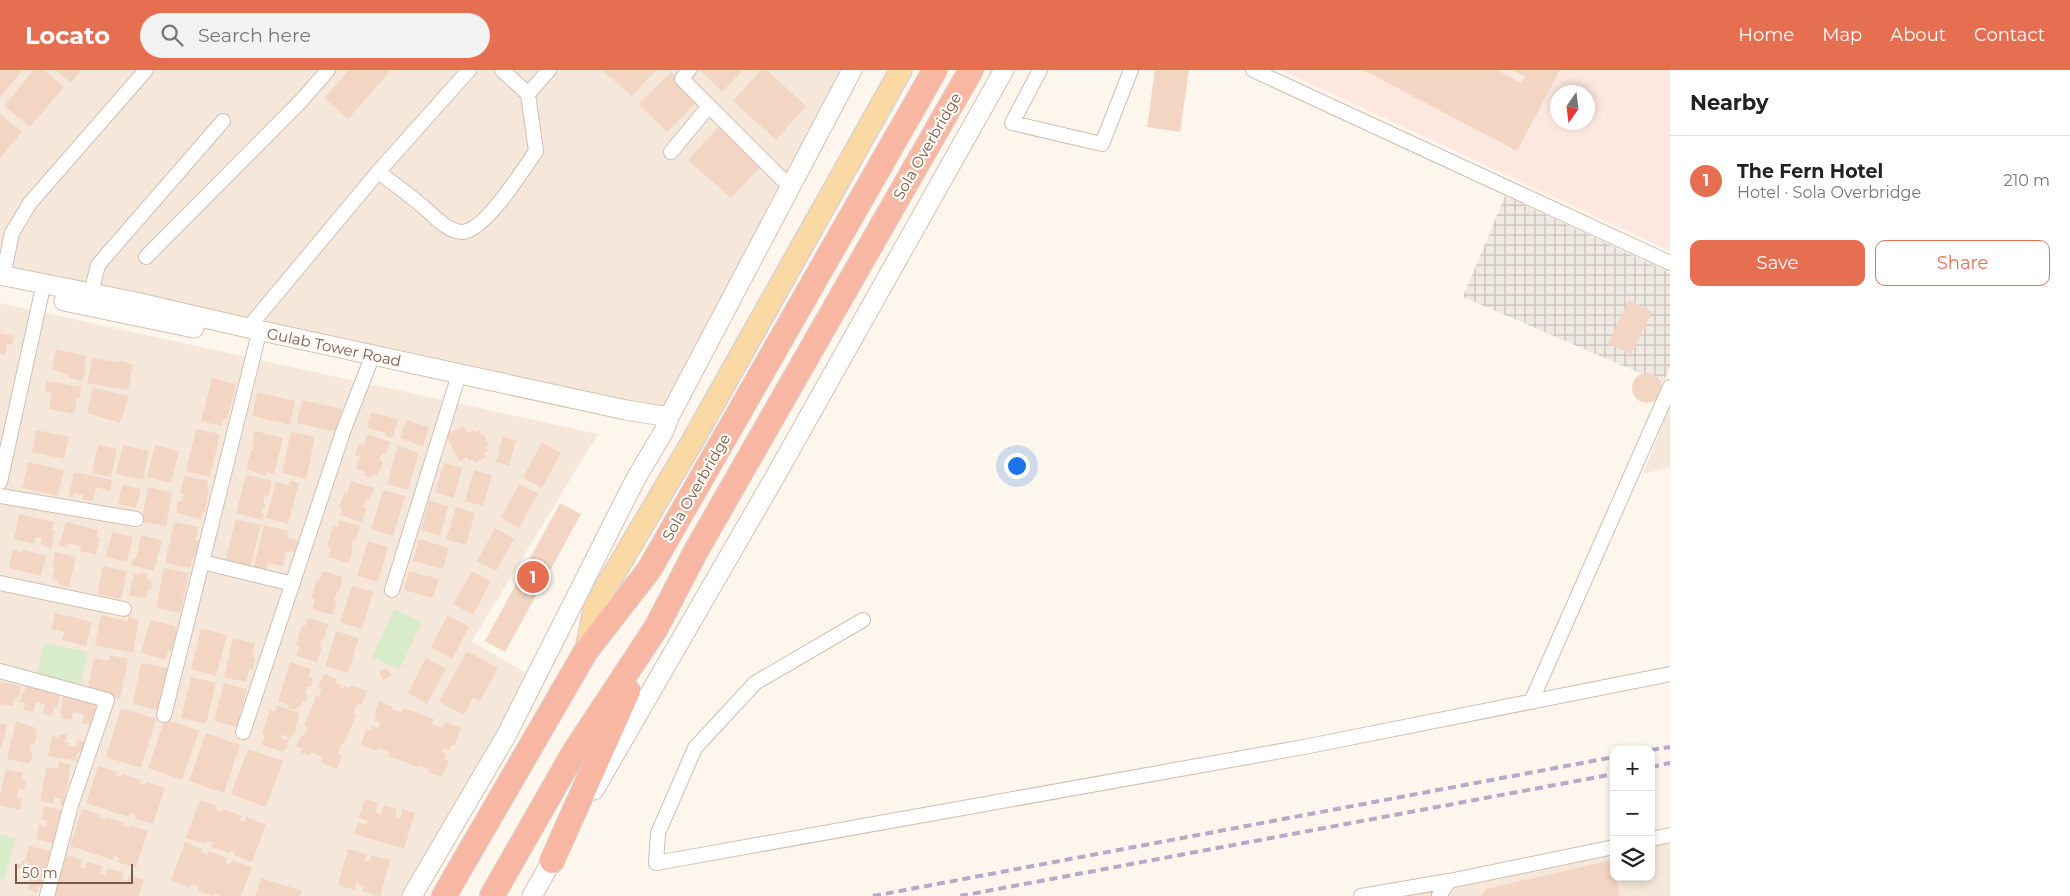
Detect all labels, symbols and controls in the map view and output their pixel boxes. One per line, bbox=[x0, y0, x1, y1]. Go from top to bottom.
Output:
search box bbox=[140, 13, 490, 58]
text: Locato bbox=[25, 21, 110, 50]
icon: search bbox=[158, 21, 186, 49]
text: Search here bbox=[198, 24, 311, 47]
text: Home bbox=[1738, 24, 1794, 46]
text: Map bbox=[1822, 24, 1862, 46]
text: About bbox=[1890, 24, 1946, 46]
text: Contact bbox=[1974, 24, 2045, 46]
north arrow bbox=[1550, 85, 1595, 130]
street label: Sola Overbridge bbox=[889, 89, 965, 203]
text: Nearby bbox=[1690, 90, 1769, 115]
text: The Fern Hotel bbox=[1737, 160, 1883, 183]
text: 1 bbox=[1703, 171, 1709, 190]
text: 210 m bbox=[2003, 171, 2050, 190]
text: Hotel · Sola Overbridge bbox=[1737, 183, 1921, 202]
button: Save bbox=[1690, 240, 1865, 286]
button: Share bbox=[1875, 240, 2050, 286]
street label: Gulab Tower Road bbox=[265, 323, 403, 371]
street label: Sola Overbridge bbox=[658, 430, 734, 544]
your location bbox=[1004, 453, 1030, 479]
pin: 1 bbox=[517, 558, 549, 596]
map controls bbox=[1610, 746, 1655, 881]
button: + bbox=[1610, 746, 1655, 791]
button: − bbox=[1610, 791, 1655, 836]
button: layers bbox=[1610, 836, 1655, 881]
scale bar bbox=[15, 861, 132, 884]
text: 50 m bbox=[22, 864, 58, 882]

